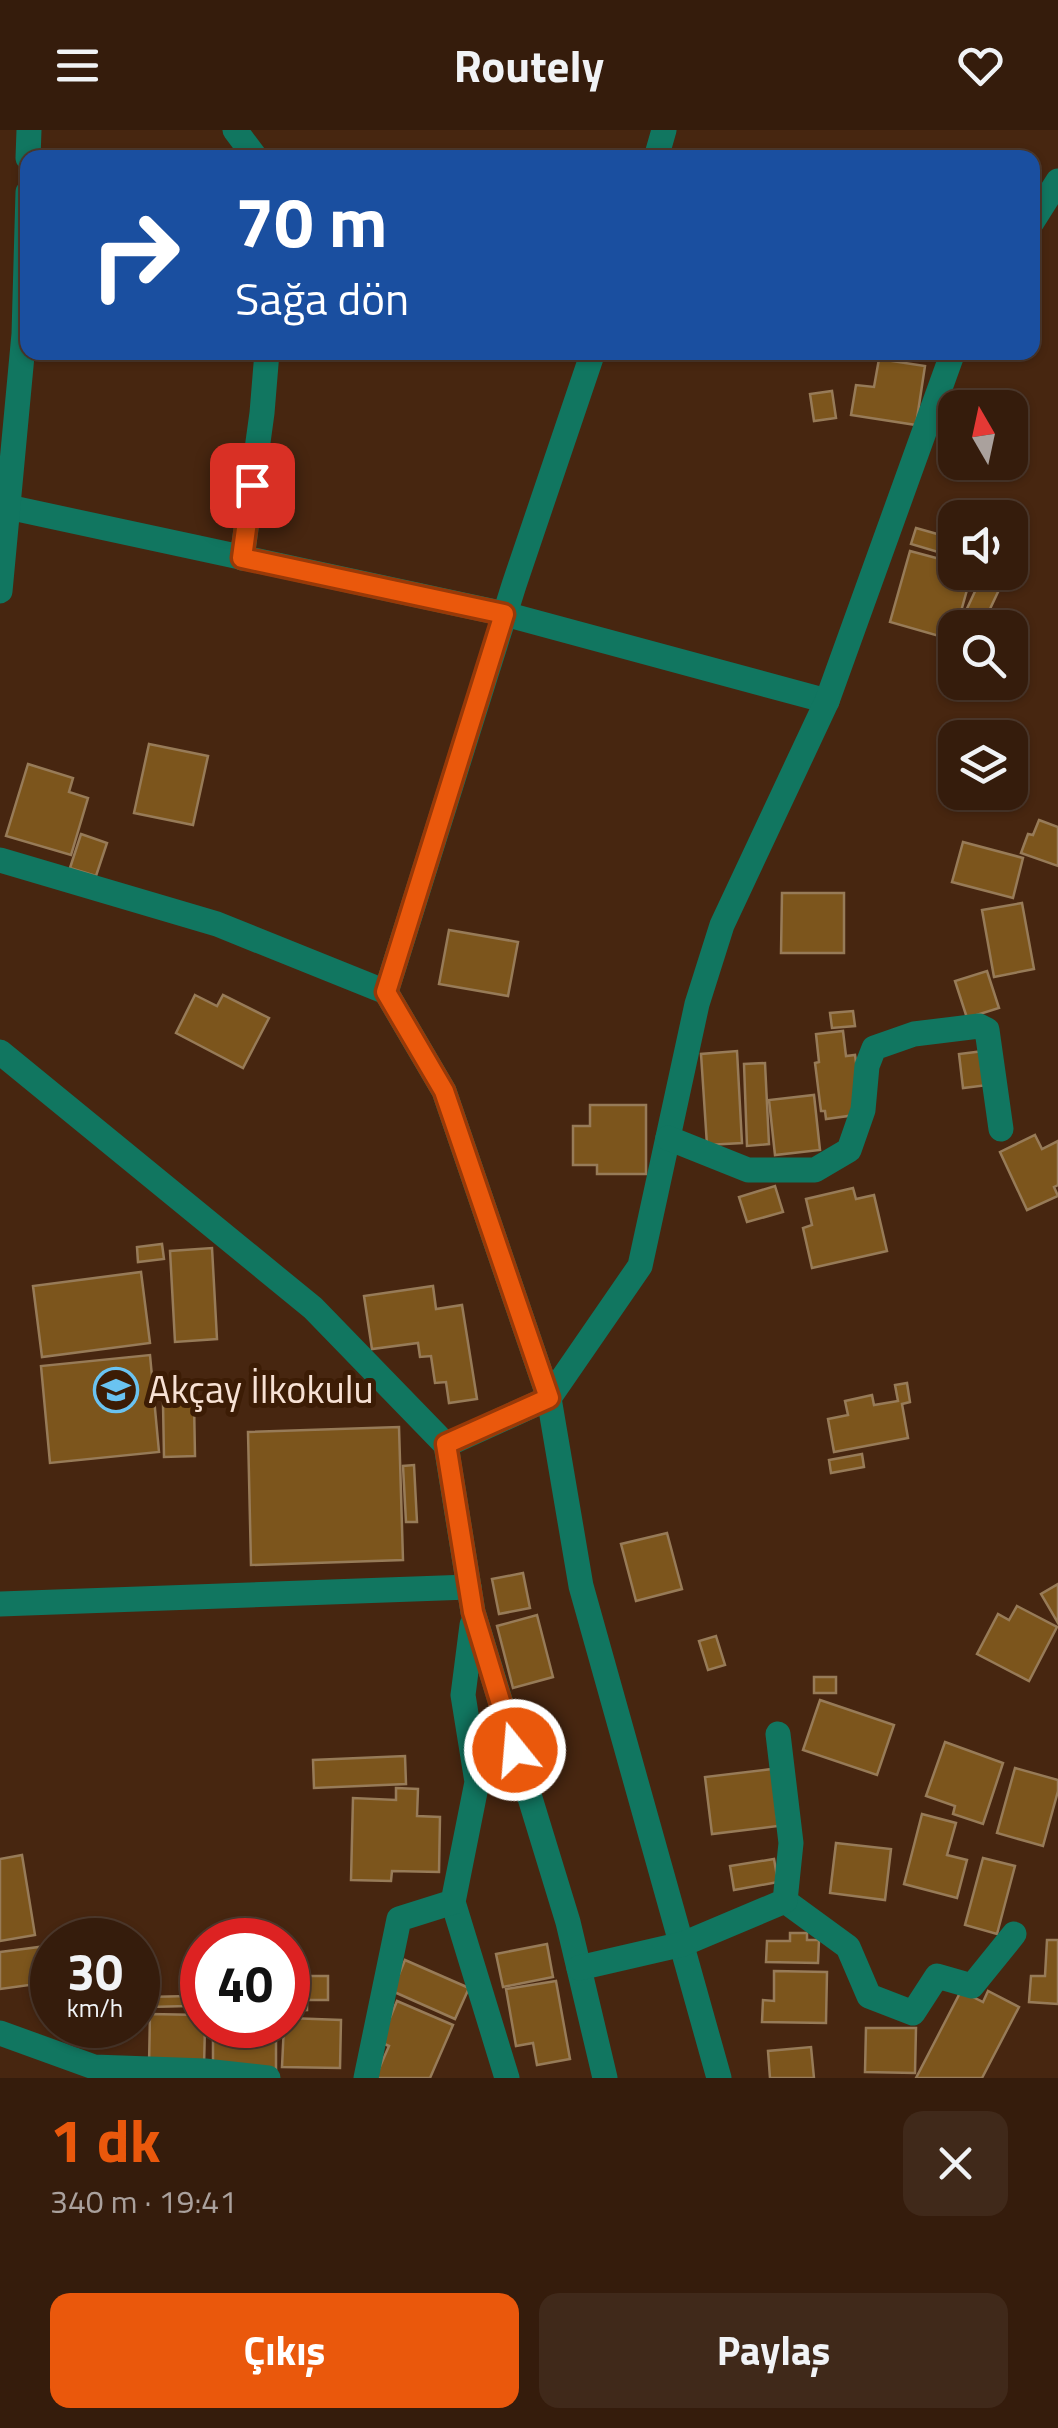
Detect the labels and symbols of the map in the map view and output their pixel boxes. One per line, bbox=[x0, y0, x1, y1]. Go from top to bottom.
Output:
north arrow bbox=[938, 390, 1028, 480]
pin bbox=[210, 443, 295, 528]
place label: Akçay İlkokulu bbox=[148, 1360, 374, 1418]
school or university icon: Akçay İlkokulu bbox=[93, 1367, 139, 1413]
position arrow bbox=[463, 1698, 567, 1802]
speed limit sign: 40 bbox=[180, 1918, 310, 2048]

